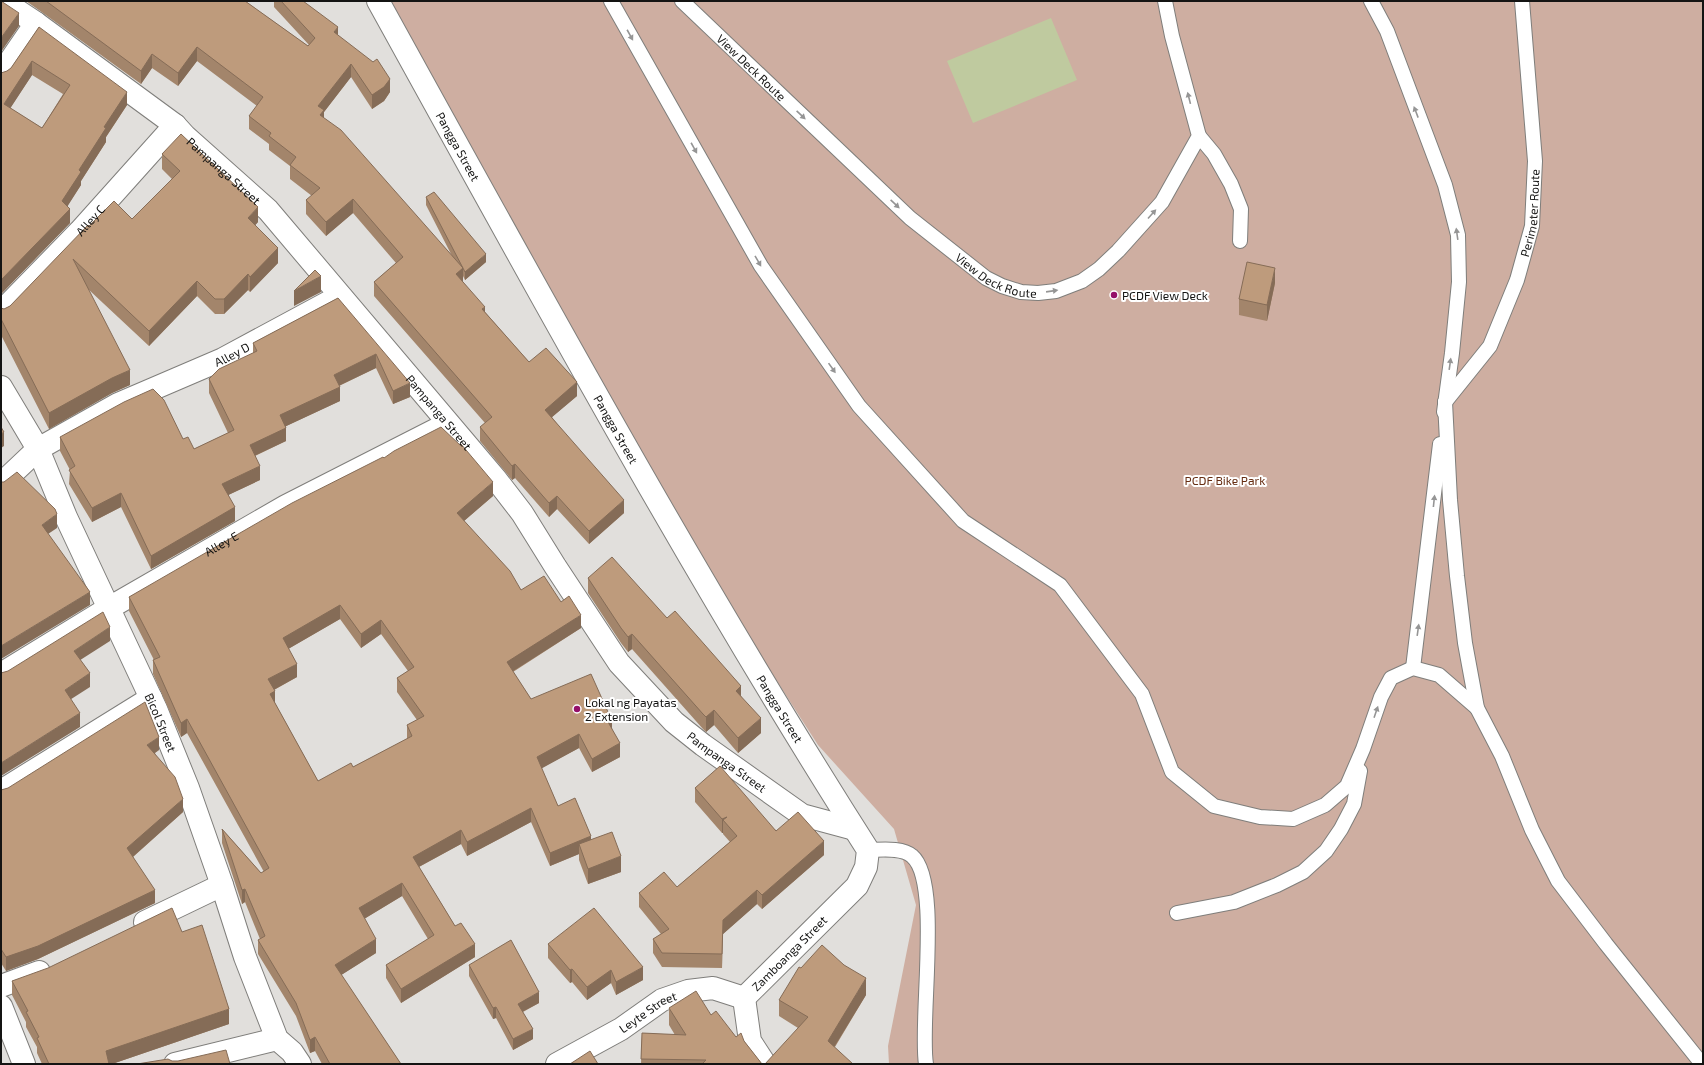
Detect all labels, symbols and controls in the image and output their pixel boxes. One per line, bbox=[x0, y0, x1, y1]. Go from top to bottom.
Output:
one-way arrow bbox=[627, 29, 634, 41]
street label: View Deck Route bbox=[714, 31, 789, 103]
one-way arrow bbox=[1186, 92, 1192, 105]
one-way arrow bbox=[1412, 105, 1418, 117]
street label: Pangga Street bbox=[434, 109, 483, 184]
one-way arrow bbox=[795, 111, 806, 120]
street label: Pampanga Street bbox=[184, 134, 264, 207]
one-way arrow bbox=[691, 142, 698, 154]
street label: Perimeter Route bbox=[1517, 169, 1542, 258]
one-way arrow bbox=[891, 199, 900, 208]
street label: Alley C bbox=[72, 201, 107, 238]
one-way arrow bbox=[1148, 208, 1157, 219]
one-way arrow bbox=[1454, 228, 1460, 241]
street label: View Deck Route bbox=[953, 250, 1037, 300]
one-way arrow bbox=[755, 255, 762, 267]
one-way arrow bbox=[1046, 288, 1058, 294]
place label: PCDF View Deck bbox=[1122, 288, 1208, 302]
marker: PCDF View Deck bbox=[1109, 290, 1119, 300]
street label: Alley D bbox=[212, 339, 252, 369]
one-way arrow bbox=[1447, 358, 1453, 370]
one-way arrow bbox=[828, 363, 836, 373]
street label: Pampanga Street bbox=[403, 372, 475, 453]
street label: Pangga Street bbox=[591, 392, 641, 466]
park label: PCDF Bike Park bbox=[1185, 473, 1265, 487]
one-way arrow bbox=[1430, 495, 1437, 507]
street label: Alley E bbox=[202, 528, 241, 559]
one-way arrow bbox=[1415, 624, 1421, 636]
street label: Pangga Street bbox=[754, 672, 806, 745]
street label: Bicol Street bbox=[142, 691, 180, 754]
place label: Lokal ng Payatas 2 Extension bbox=[585, 695, 677, 723]
marker: Lokal ng Payatas 2 Extension bbox=[572, 704, 582, 714]
one-way arrow bbox=[1373, 706, 1379, 718]
street label: Pampanga Street bbox=[685, 728, 770, 795]
street label: Zamboanga Street bbox=[749, 912, 830, 993]
street label: Leyte Street bbox=[616, 988, 679, 1035]

